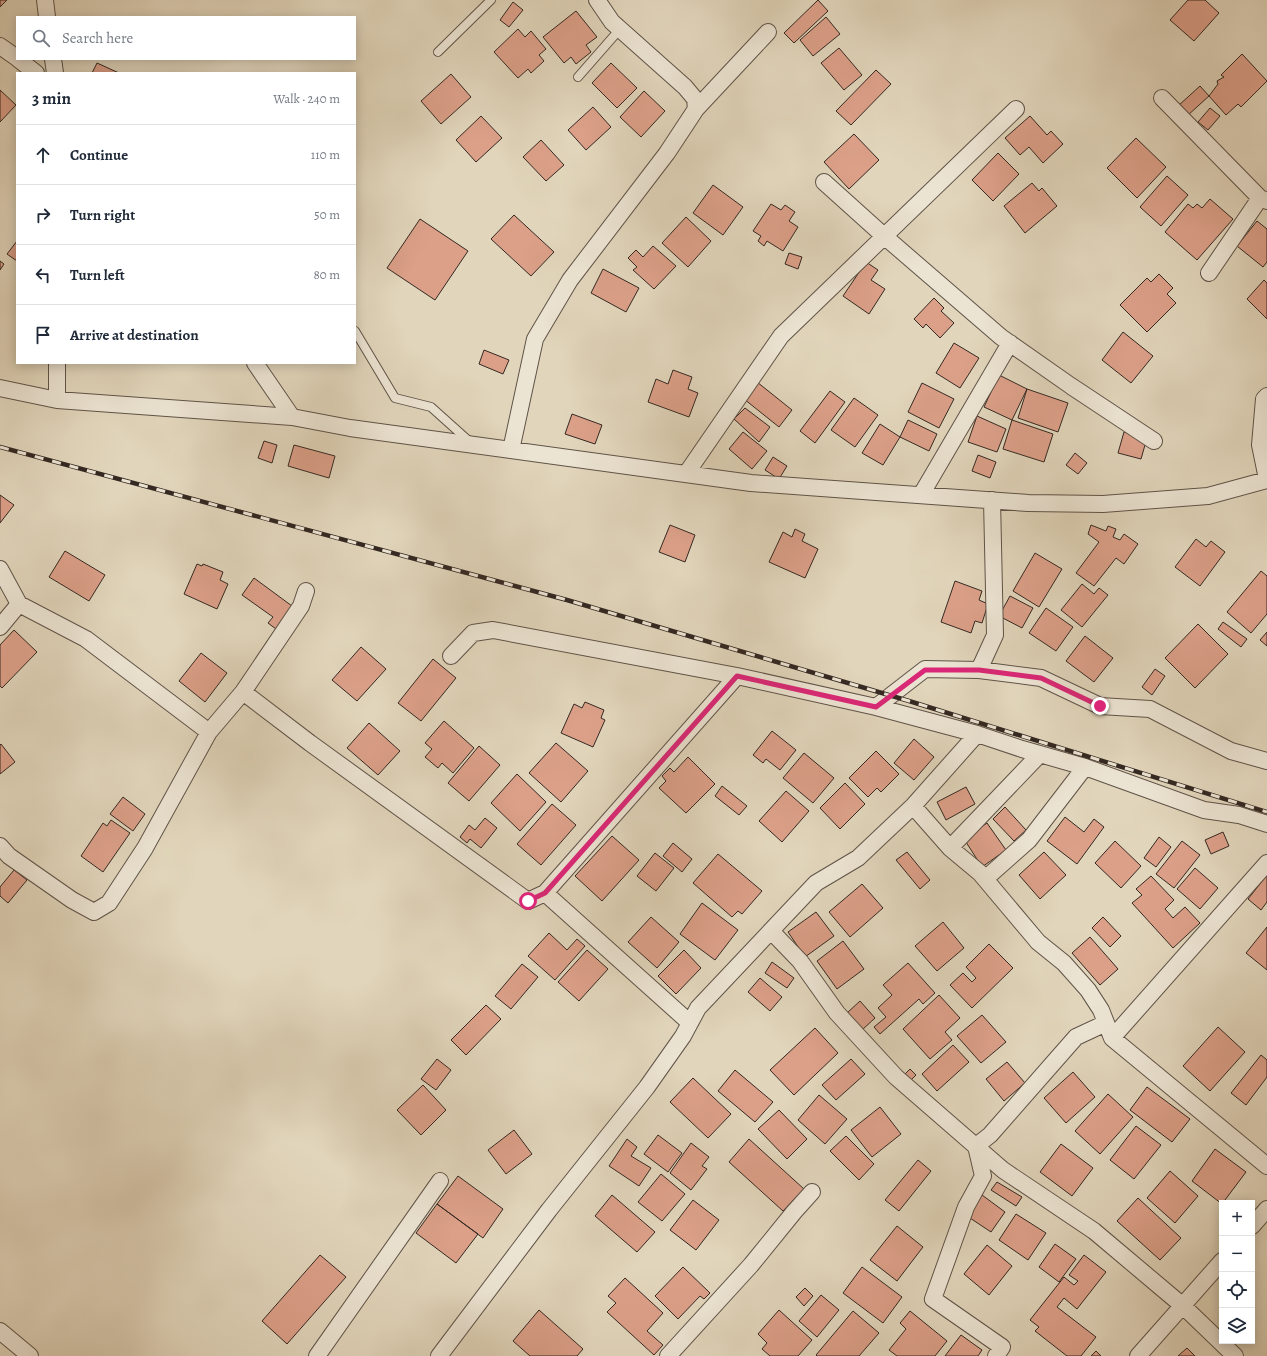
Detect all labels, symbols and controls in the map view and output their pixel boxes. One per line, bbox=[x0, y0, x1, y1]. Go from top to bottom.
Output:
search box bbox=[16, 16, 356, 60]
icon: search bbox=[30, 27, 52, 49]
text: Search here bbox=[62, 28, 133, 48]
text: 3 min bbox=[32, 87, 71, 110]
text: Walk · 240 m bbox=[273, 90, 340, 107]
icon: ahead bbox=[32, 144, 54, 166]
text: Continue bbox=[70, 145, 128, 165]
text: 110 m bbox=[311, 146, 340, 163]
icon: right bbox=[32, 204, 54, 226]
text: Turn right bbox=[70, 205, 135, 225]
text: 50 m bbox=[314, 206, 340, 223]
icon: left bbox=[32, 264, 54, 286]
text: Turn left bbox=[70, 265, 125, 285]
text: 80 m bbox=[313, 266, 340, 283]
icon: arrive bbox=[32, 324, 54, 346]
text: Arrive at destination bbox=[70, 325, 199, 345]
route end bbox=[1091, 697, 1109, 715]
route start bbox=[519, 892, 537, 910]
map controls bbox=[1219, 1200, 1255, 1344]
button: + bbox=[1219, 1200, 1255, 1236]
button: − bbox=[1219, 1236, 1255, 1272]
button: locate bbox=[1219, 1272, 1255, 1308]
button: layers bbox=[1219, 1308, 1255, 1344]

